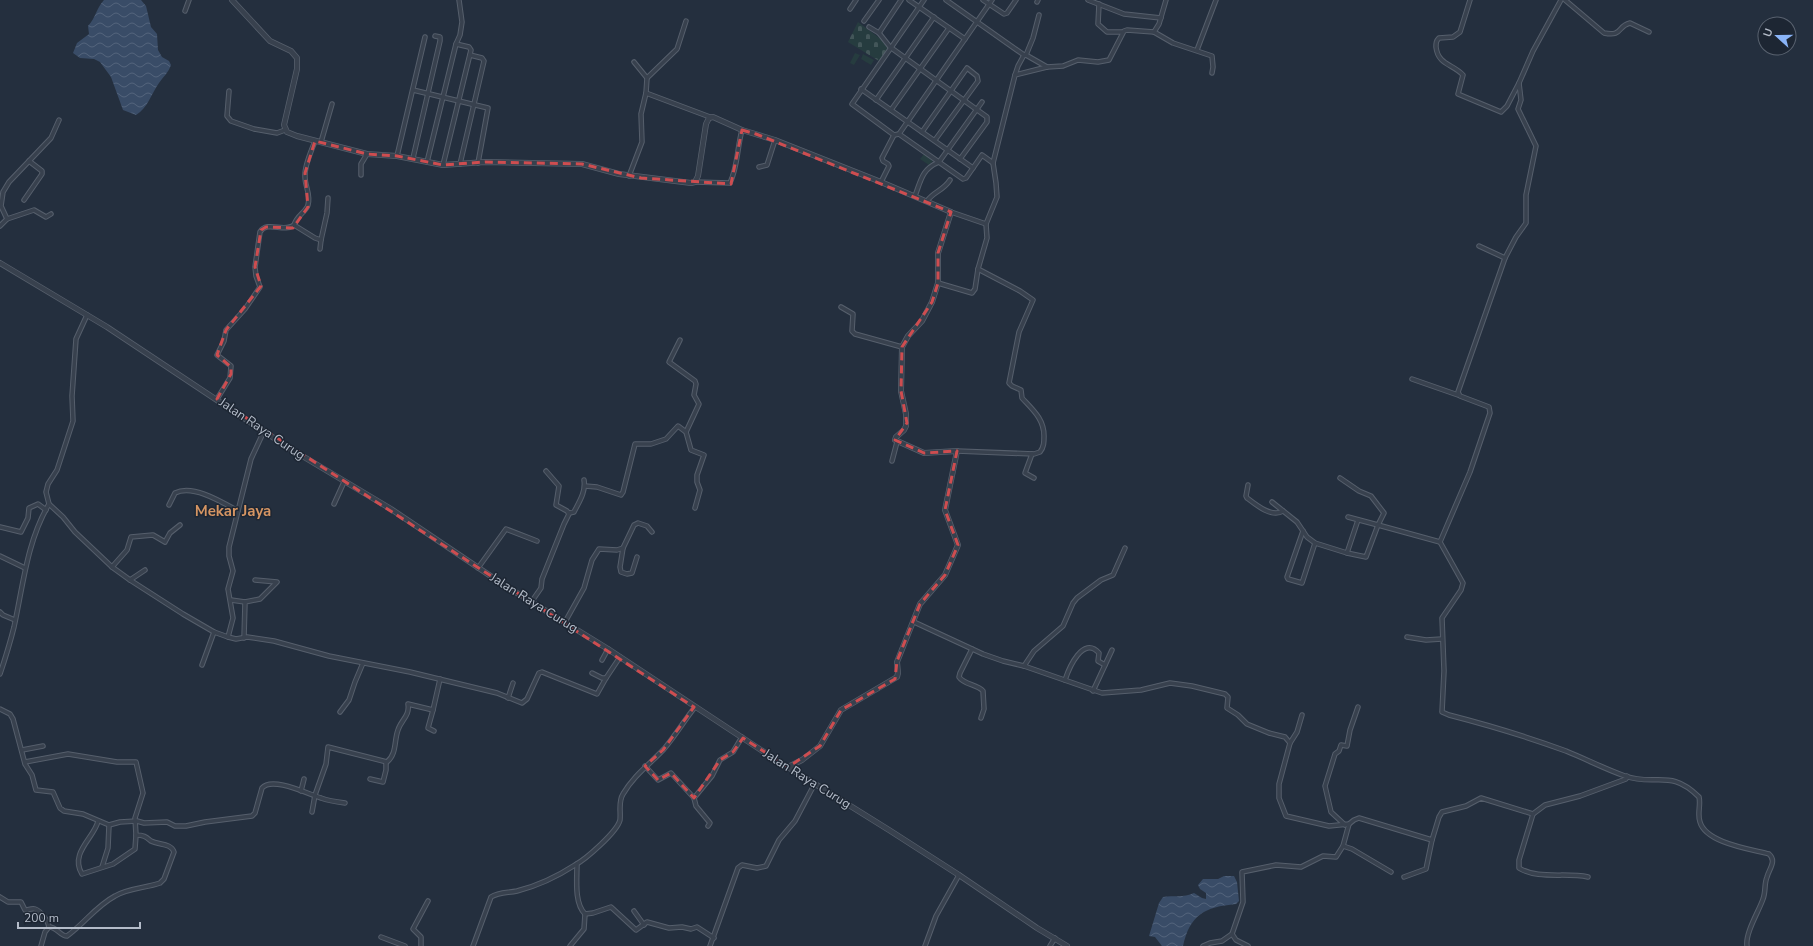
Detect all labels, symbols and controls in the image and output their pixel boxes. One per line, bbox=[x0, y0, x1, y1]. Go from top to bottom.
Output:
north arrow bbox=[1757, 16, 1797, 56]
text: U bbox=[1760, 26, 1777, 39]
street label: Jalan Raya Curug bbox=[215, 393, 309, 465]
district label: Mekar Jaya bbox=[195, 501, 271, 521]
street label: Jalan Raya Curug bbox=[486, 568, 581, 637]
street label: Jalan Raya Curug bbox=[759, 744, 854, 813]
scale bar bbox=[18, 904, 140, 930]
text: 200 m bbox=[24, 910, 59, 926]

